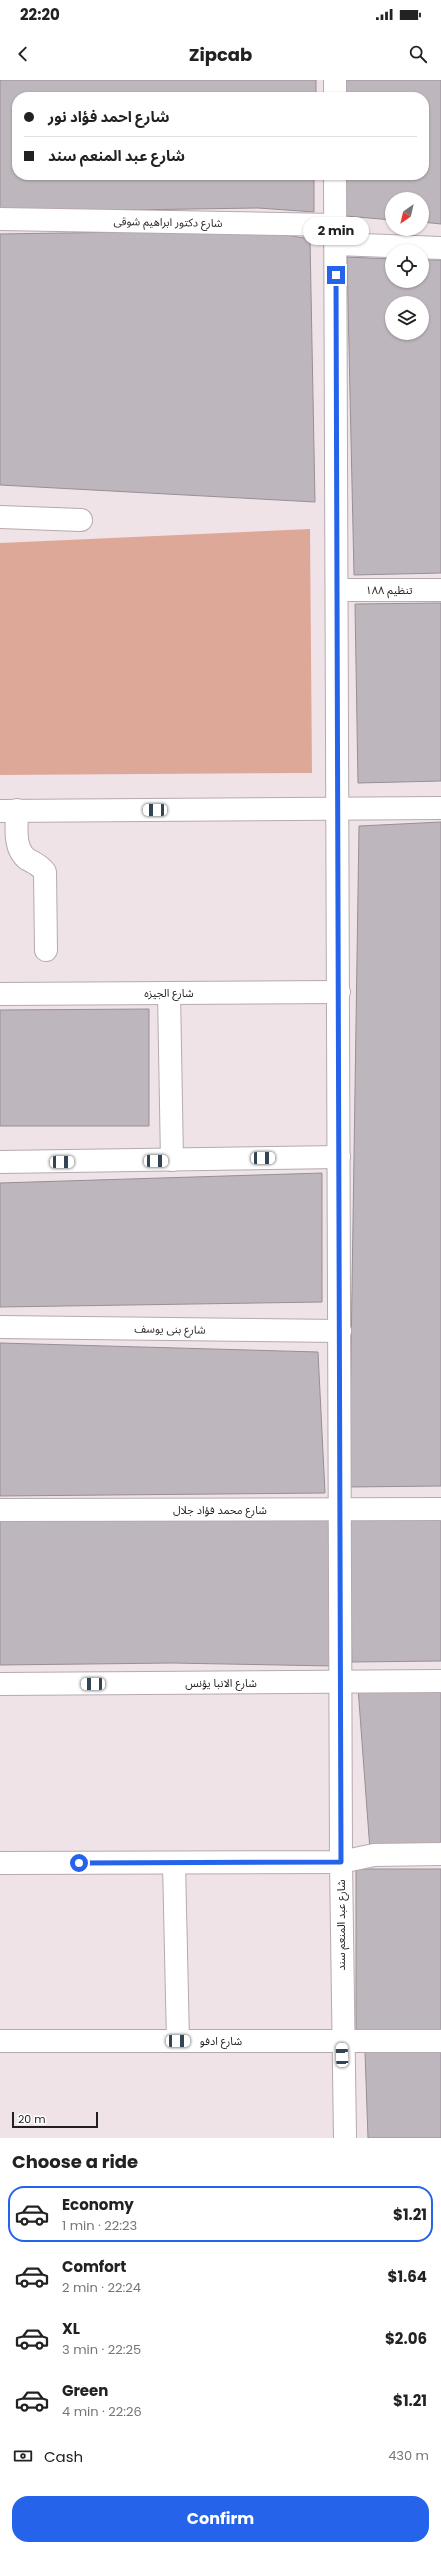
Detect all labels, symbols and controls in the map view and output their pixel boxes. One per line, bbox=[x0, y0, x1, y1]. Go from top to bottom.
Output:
text: 22:20 bbox=[20, 4, 60, 25]
text: Zipcab bbox=[189, 42, 252, 67]
icon: back bbox=[12, 43, 34, 65]
icon: search bbox=[407, 43, 429, 65]
text: شارع احمد فؤاد نور bbox=[48, 106, 170, 127]
text: شارع عبد المنعم سند bbox=[48, 145, 185, 166]
north arrow bbox=[385, 192, 429, 236]
map controls bbox=[385, 192, 429, 340]
street label: شارع دكتور ابراهيم شوقى bbox=[113, 213, 223, 232]
callout: 2 min bbox=[303, 217, 369, 245]
text: 2 min bbox=[318, 221, 354, 240]
button: locate bbox=[385, 244, 429, 288]
route end bbox=[327, 266, 345, 284]
button: layers bbox=[385, 296, 429, 340]
street label: تنظيم ١٨٨ bbox=[366, 582, 413, 599]
car bbox=[143, 804, 167, 816]
street label: شارع الجيزه bbox=[144, 985, 194, 1001]
car bbox=[251, 1152, 275, 1164]
car bbox=[144, 1155, 168, 1167]
car bbox=[50, 1156, 74, 1168]
street label: شارع بنى يوسف bbox=[134, 1320, 206, 1338]
street label: شارع محمد فؤاد جلال bbox=[173, 1502, 267, 1518]
street label: شارع الانبا يؤنس bbox=[185, 1675, 257, 1691]
car bbox=[81, 1678, 105, 1690]
route start bbox=[70, 1854, 88, 1872]
street label: شارع عبد المنعم سند bbox=[333, 1879, 350, 1971]
street label: شارع ادفو bbox=[200, 2033, 243, 2049]
car bbox=[166, 2035, 190, 2047]
car bbox=[336, 2043, 348, 2067]
scale bar bbox=[12, 2110, 98, 2129]
text: 20 m bbox=[18, 2111, 46, 2127]
text: Choose a ride bbox=[12, 2149, 138, 2174]
text: Economy bbox=[62, 2194, 134, 2215]
icon: car bbox=[14, 2196, 50, 2232]
text: $1.21 bbox=[393, 2204, 427, 2225]
text: 1 min · 22:23 bbox=[62, 2216, 137, 2235]
text: Comfort bbox=[62, 2256, 126, 2277]
icon: car bbox=[14, 2258, 50, 2294]
text: $1.64 bbox=[388, 2266, 427, 2287]
text: 2 min · 22:24 bbox=[62, 2278, 141, 2297]
text: XL bbox=[62, 2318, 80, 2339]
icon: car bbox=[14, 2320, 50, 2356]
text: $2.06 bbox=[385, 2328, 427, 2349]
text: 3 min · 22:25 bbox=[62, 2340, 141, 2359]
text: Green bbox=[62, 2380, 108, 2401]
icon: car bbox=[14, 2382, 50, 2418]
text: $1.21 bbox=[393, 2390, 427, 2411]
text: 4 min · 22:26 bbox=[62, 2402, 142, 2421]
icon: cash bbox=[12, 2445, 34, 2467]
text: Cash bbox=[44, 2446, 83, 2467]
text: 430 m bbox=[388, 2446, 429, 2465]
button: Confirm bbox=[12, 2496, 429, 2542]

